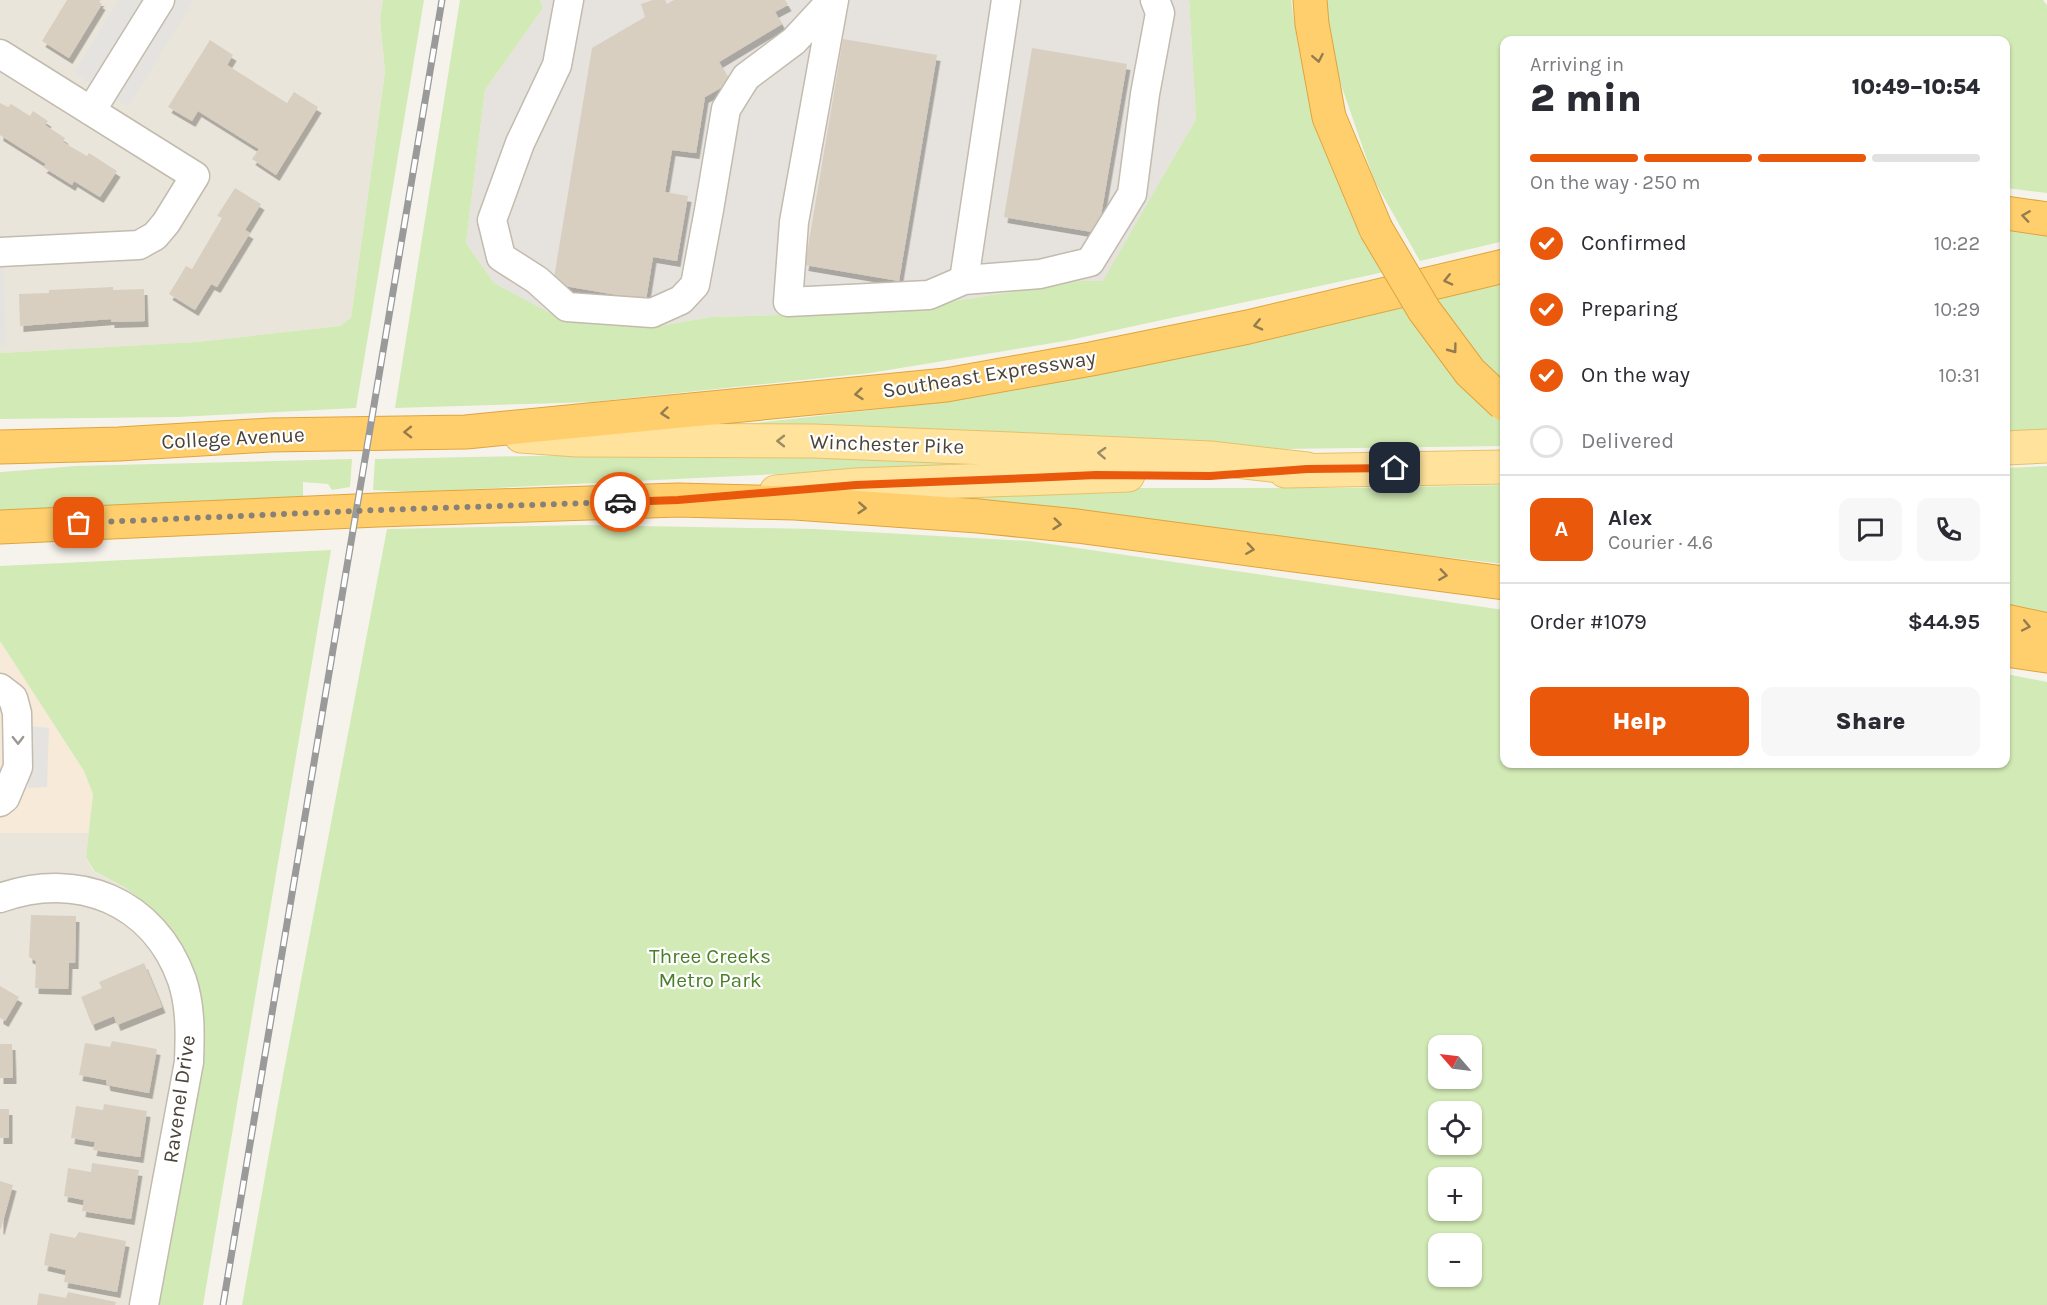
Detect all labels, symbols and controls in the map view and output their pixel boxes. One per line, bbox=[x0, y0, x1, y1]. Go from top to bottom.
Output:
one-way arrow bbox=[1311, 52, 1324, 62]
text: Arriving in bbox=[1530, 53, 1624, 76]
text: 10:49–10:54 bbox=[1852, 74, 1980, 100]
text: 2 min bbox=[1530, 75, 1642, 121]
text: On the way · 250 m bbox=[1530, 171, 1700, 194]
one-way arrow bbox=[2022, 210, 2031, 222]
icon: check bbox=[1530, 227, 1563, 260]
text: Confirmed bbox=[1581, 230, 1687, 256]
text: 10:22 bbox=[1934, 232, 1980, 255]
one-way arrow bbox=[1443, 273, 1453, 286]
icon: check bbox=[1530, 293, 1563, 326]
text: Preparing bbox=[1581, 296, 1678, 322]
text: 10:29 bbox=[1934, 298, 1980, 321]
one-way arrow bbox=[1253, 318, 1263, 331]
one-way arrow bbox=[1445, 342, 1456, 353]
street label: Southeast Expressway bbox=[881, 345, 1098, 403]
icon: check bbox=[1530, 359, 1563, 392]
text: On the way bbox=[1581, 362, 1690, 388]
text: 10:31 bbox=[1938, 364, 1980, 387]
one-way arrow bbox=[854, 387, 864, 400]
one-way arrow bbox=[660, 406, 670, 419]
street label: College Avenue bbox=[161, 422, 305, 454]
one-way arrow bbox=[403, 426, 412, 438]
text: Delivered bbox=[1581, 428, 1674, 454]
street label: Winchester Pike bbox=[809, 429, 965, 459]
one-way arrow bbox=[777, 435, 786, 447]
pin bbox=[1369, 442, 1420, 493]
one-way arrow bbox=[1097, 446, 1106, 459]
icon: home bbox=[1378, 451, 1411, 484]
courier bbox=[590, 472, 650, 532]
icon: car bbox=[604, 486, 637, 519]
pin bbox=[53, 497, 104, 548]
button: chat bbox=[1839, 498, 1902, 561]
button: phone bbox=[1917, 498, 1980, 561]
one-way arrow bbox=[858, 501, 867, 514]
text: Alex bbox=[1608, 505, 1652, 531]
icon: bag bbox=[62, 506, 95, 539]
text: A bbox=[1555, 516, 1568, 542]
one-way arrow bbox=[1052, 517, 1061, 529]
text: Courier · 4.6 bbox=[1608, 531, 1713, 554]
one-way arrow bbox=[1246, 542, 1255, 554]
one-way arrow bbox=[1439, 568, 1448, 580]
text: Order #1079 bbox=[1530, 609, 1647, 635]
text: $44.95 bbox=[1908, 609, 1980, 635]
one-way arrow bbox=[2021, 619, 2031, 632]
button: Help bbox=[1530, 687, 1749, 756]
button: Share bbox=[1761, 687, 1980, 756]
one-way arrow bbox=[11, 735, 24, 744]
park label: Three Creeks Metro Park bbox=[649, 944, 771, 992]
street label: Ravenel Drive bbox=[158, 1033, 200, 1165]
north arrow bbox=[1428, 1035, 1482, 1089]
map controls bbox=[1428, 1035, 1482, 1287]
button: locate bbox=[1428, 1101, 1482, 1155]
button: + bbox=[1428, 1167, 1482, 1221]
button: − bbox=[1428, 1233, 1482, 1287]

